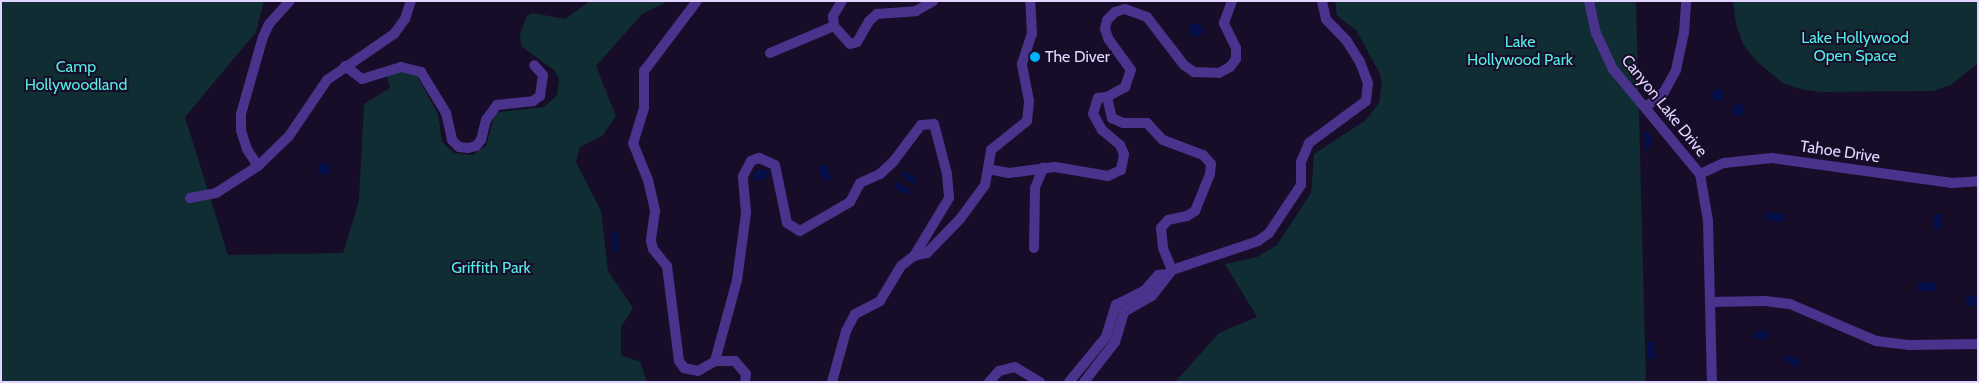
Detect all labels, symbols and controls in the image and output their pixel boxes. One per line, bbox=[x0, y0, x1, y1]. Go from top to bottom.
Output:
park label: Lake Hollywood Open Space bbox=[1801, 28, 1909, 66]
park label: Lake Hollywood Park bbox=[1467, 32, 1573, 70]
place label: The Diver bbox=[1045, 47, 1110, 67]
marker: The Diver bbox=[1029, 51, 1041, 63]
street label: Canyon Lake Drive bbox=[1617, 51, 1711, 161]
park label: Camp Hollywoodland bbox=[25, 57, 127, 95]
street label: Tahoe Drive bbox=[1799, 137, 1881, 167]
park label: Griffith Park bbox=[451, 258, 531, 278]

